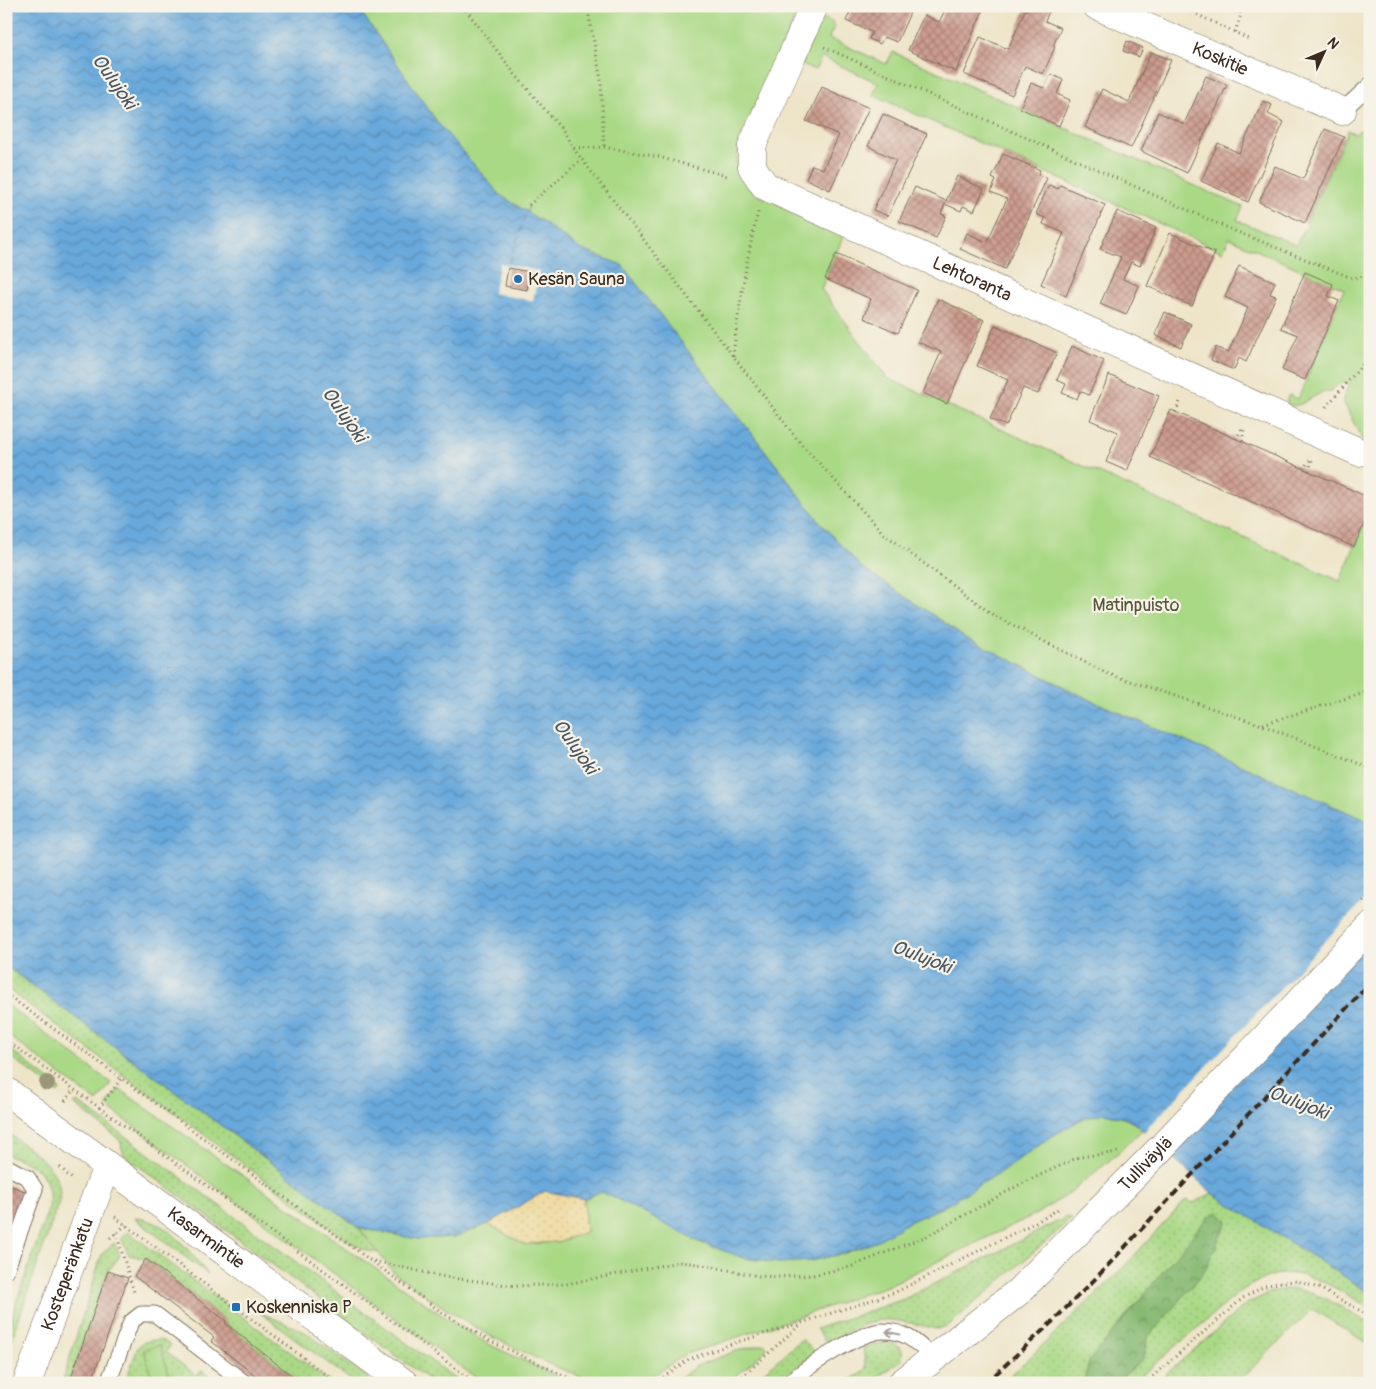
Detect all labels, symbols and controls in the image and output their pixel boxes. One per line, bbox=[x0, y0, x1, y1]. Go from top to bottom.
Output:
north arrow bbox=[1298, 28, 1348, 78]
text: N bbox=[1324, 34, 1342, 53]
street label: Koskitie bbox=[1188, 37, 1252, 81]
water label: Oulujoki bbox=[87, 49, 143, 116]
street label: Lehtoranta bbox=[929, 251, 1015, 307]
place label: Kesän Sauna bbox=[528, 268, 625, 291]
marker: Kesän Sauna bbox=[512, 273, 524, 285]
water label: Oulujoki bbox=[317, 382, 373, 449]
park label: Matinpuisto bbox=[1093, 594, 1180, 617]
water label: Oulujoki bbox=[548, 714, 604, 781]
water label: Oulujoki bbox=[889, 935, 957, 980]
water label: Oulujoki bbox=[1266, 1081, 1334, 1126]
street label: Tulliväylä bbox=[1113, 1132, 1178, 1196]
street label: Kasarmintie bbox=[162, 1202, 249, 1274]
street label: Kosteperänkatu bbox=[36, 1215, 99, 1334]
place label: Koskenniska P bbox=[246, 1296, 352, 1319]
marker: Koskenniska P bbox=[230, 1301, 242, 1313]
one-way arrow bbox=[886, 1328, 902, 1337]

